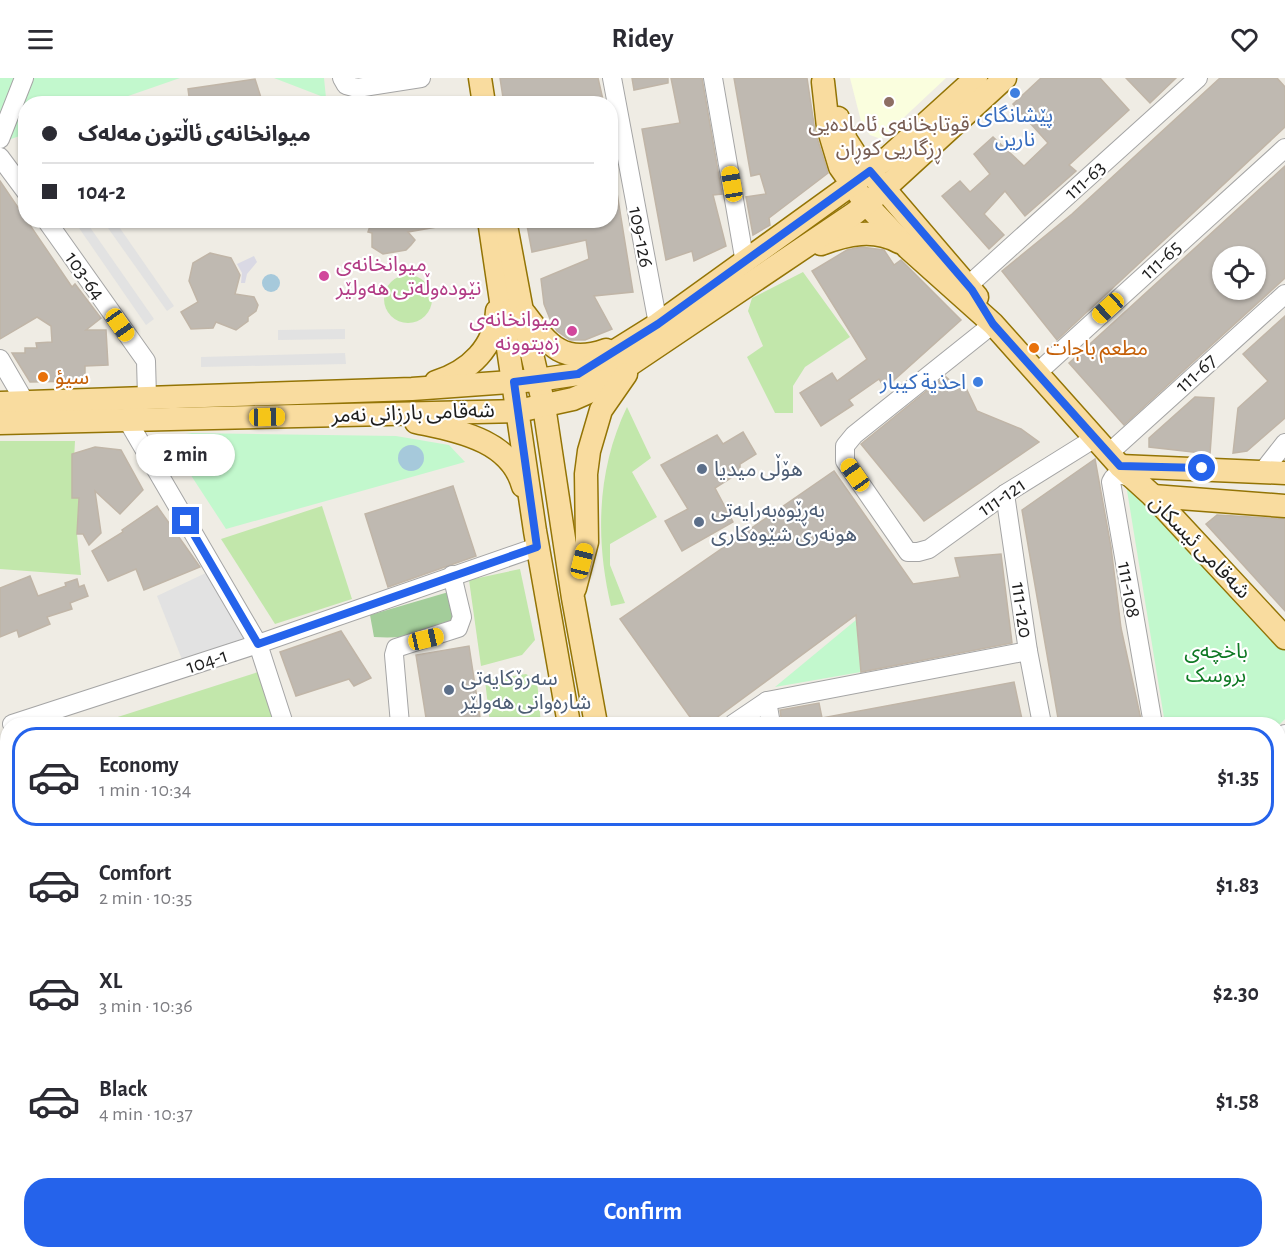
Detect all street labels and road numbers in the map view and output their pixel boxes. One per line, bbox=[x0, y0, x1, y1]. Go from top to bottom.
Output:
street label: 111-63 bbox=[1061, 157, 1109, 203]
street label: 109-126 bbox=[625, 205, 657, 269]
street label: 111-65 bbox=[1137, 237, 1185, 283]
street label: 103-64 bbox=[61, 248, 109, 304]
street label: 111-67 bbox=[1172, 349, 1221, 396]
street label: شەقامی بارزانی نەمر bbox=[330, 400, 495, 427]
street label: 111-121 bbox=[975, 474, 1029, 520]
street label: شەقامی ئیسکان bbox=[1145, 491, 1254, 603]
street label: 111-108 bbox=[1114, 560, 1144, 620]
street label: 111-120 bbox=[1008, 581, 1036, 639]
street label: 104-1 bbox=[184, 645, 230, 677]

